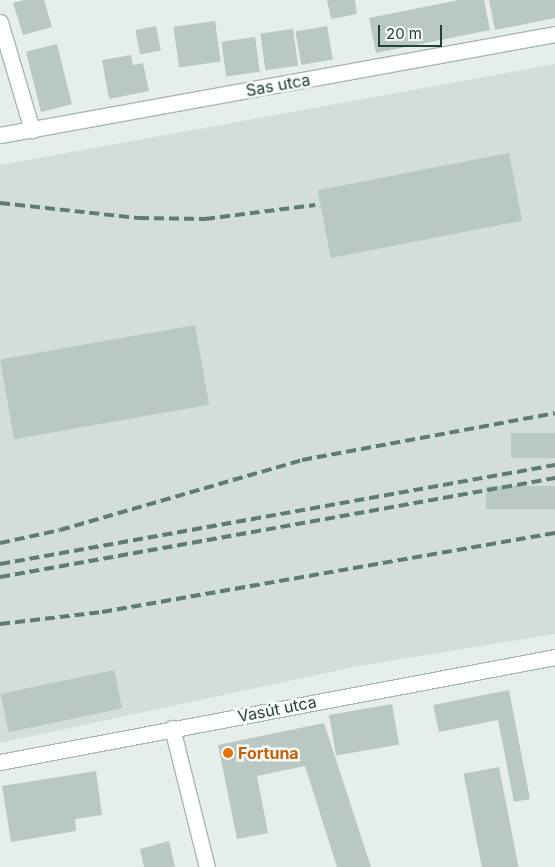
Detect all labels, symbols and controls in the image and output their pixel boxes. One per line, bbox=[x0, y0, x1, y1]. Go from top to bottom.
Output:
scale bar bbox=[380, 15, 444, 47]
text: 20 m bbox=[386, 24, 422, 43]
street label: Sas utca bbox=[244, 70, 312, 100]
street label: Vasút utca bbox=[236, 692, 318, 726]
place label: Fortuna bbox=[238, 743, 299, 763]
marker: Fortuna bbox=[222, 747, 234, 759]

